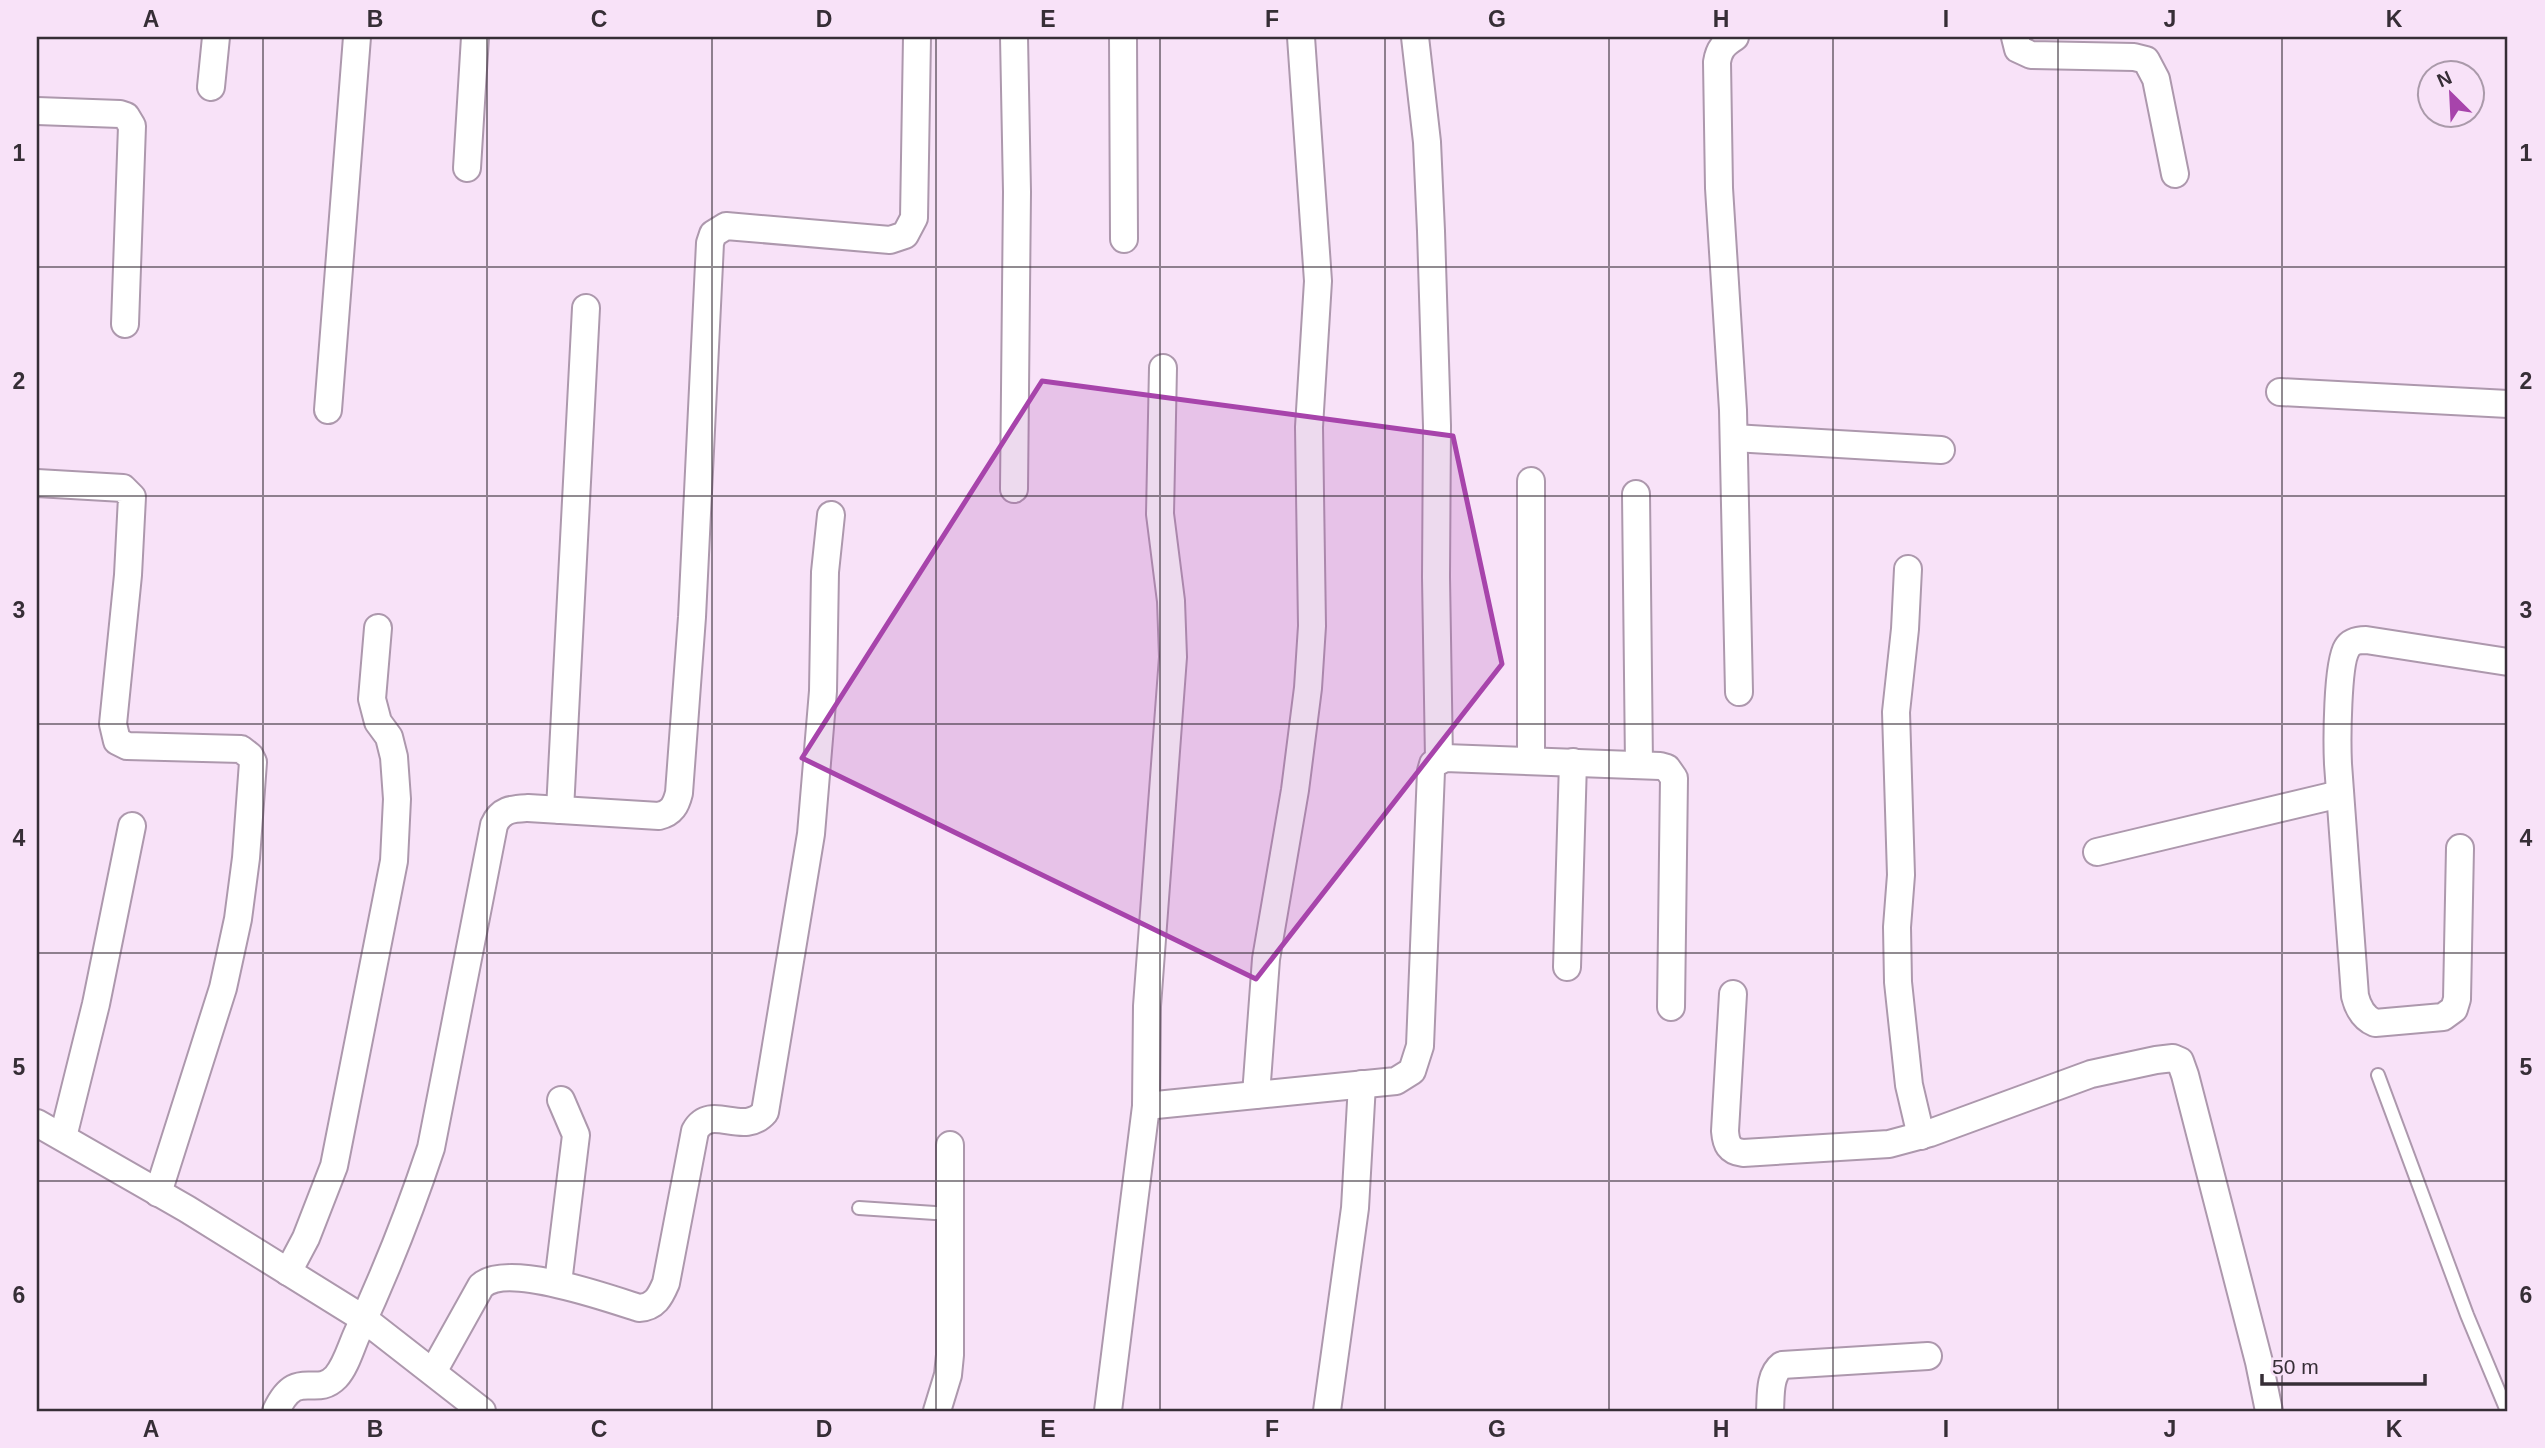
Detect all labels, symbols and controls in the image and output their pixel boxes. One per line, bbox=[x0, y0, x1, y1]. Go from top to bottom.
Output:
text: A bbox=[143, 6, 159, 32]
text: B bbox=[367, 6, 383, 32]
text: C bbox=[591, 6, 607, 32]
text: D bbox=[816, 6, 832, 32]
text: E bbox=[1040, 6, 1056, 32]
text: F bbox=[1265, 6, 1279, 32]
text: G bbox=[1488, 6, 1506, 32]
text: H bbox=[1713, 6, 1729, 32]
text: I bbox=[1943, 6, 1949, 32]
text: J bbox=[2164, 6, 2176, 32]
text: K bbox=[2386, 6, 2403, 32]
north arrow bbox=[2416, 60, 2486, 130]
text: N bbox=[2434, 67, 2455, 91]
text: 1 bbox=[13, 140, 26, 166]
text: 1 bbox=[2520, 140, 2533, 166]
text: 2 bbox=[13, 368, 25, 394]
text: 2 bbox=[2520, 368, 2532, 394]
text: 3 bbox=[13, 597, 25, 623]
text: 3 bbox=[2520, 597, 2532, 623]
text: 4 bbox=[13, 825, 26, 851]
text: 4 bbox=[2520, 825, 2533, 851]
text: 5 bbox=[13, 1054, 26, 1080]
text: 5 bbox=[2520, 1054, 2533, 1080]
text: 6 bbox=[13, 1282, 25, 1308]
text: 6 bbox=[2520, 1282, 2532, 1308]
scale bar bbox=[2262, 1343, 2424, 1387]
text: 50 m bbox=[2272, 1355, 2319, 1378]
text: A bbox=[143, 1416, 159, 1442]
text: B bbox=[367, 1416, 383, 1442]
text: C bbox=[591, 1416, 607, 1442]
text: D bbox=[816, 1416, 832, 1442]
text: E bbox=[1040, 1416, 1056, 1442]
text: F bbox=[1265, 1416, 1279, 1442]
text: G bbox=[1488, 1416, 1506, 1442]
text: H bbox=[1713, 1416, 1729, 1442]
text: I bbox=[1943, 1416, 1949, 1442]
text: J bbox=[2164, 1416, 2176, 1442]
text: K bbox=[2386, 1416, 2403, 1442]

